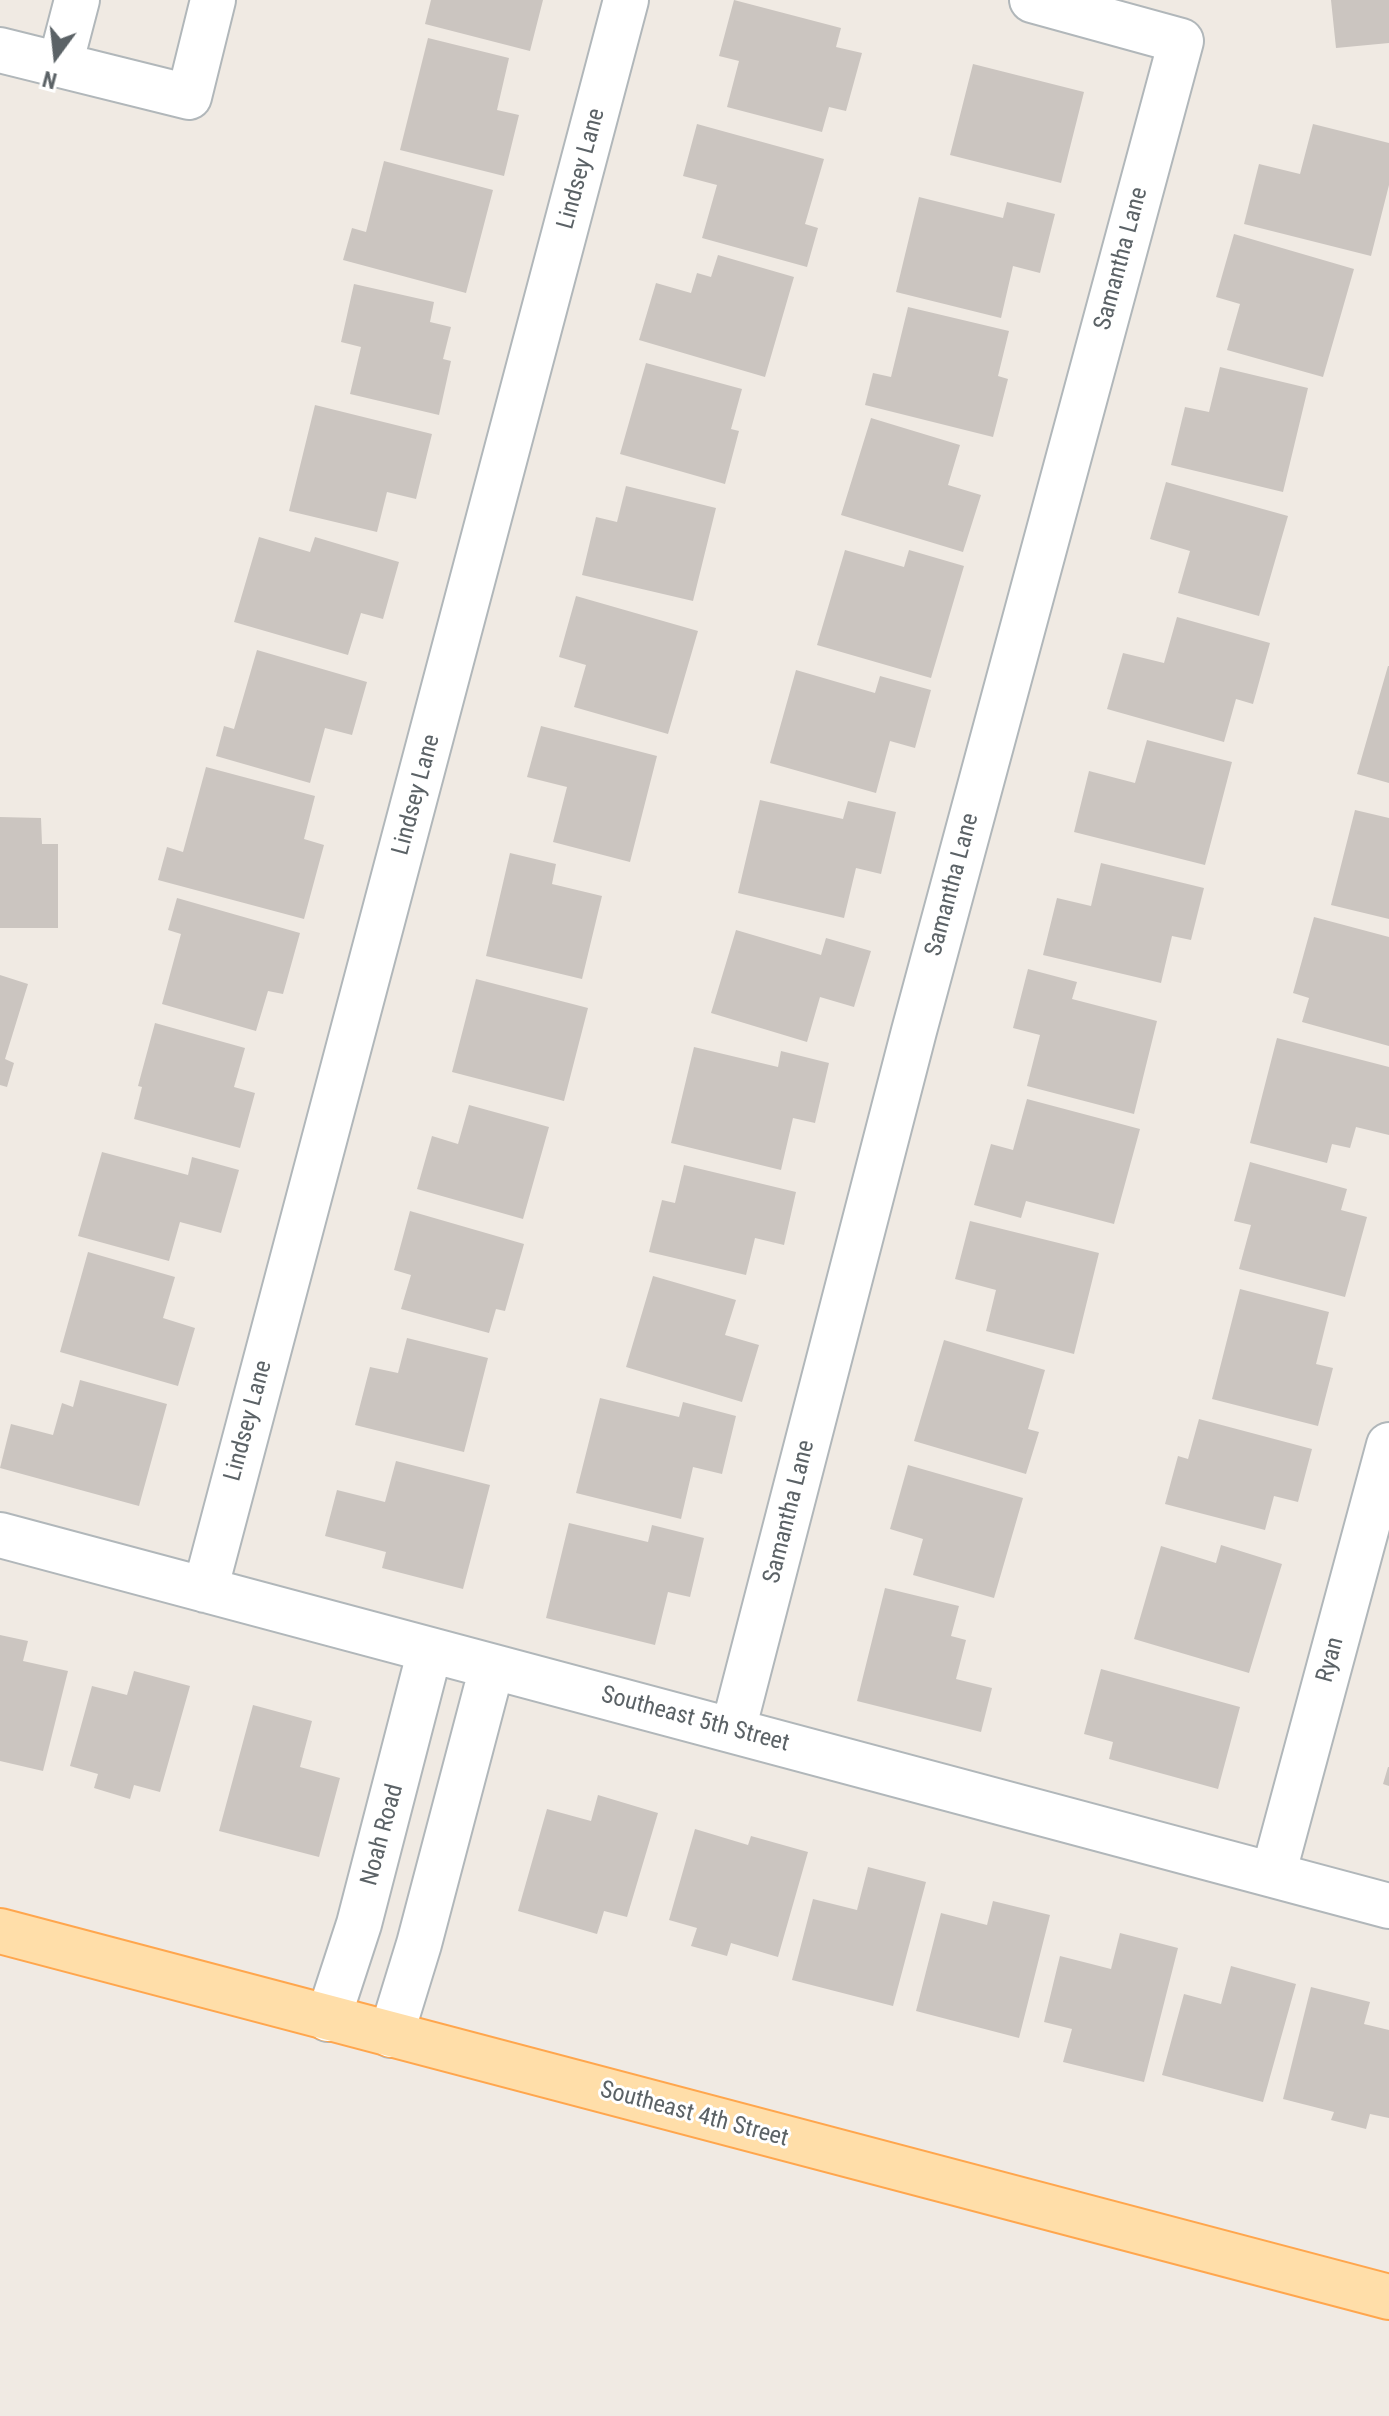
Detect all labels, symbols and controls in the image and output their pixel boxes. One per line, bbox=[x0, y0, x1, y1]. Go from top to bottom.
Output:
north arrow bbox=[16, 16, 96, 96]
text: N bbox=[40, 66, 59, 93]
street label: Lindsey Lane bbox=[552, 105, 612, 233]
street label: Samantha Lane bbox=[1089, 184, 1155, 334]
street label: Lindsey Lane bbox=[387, 731, 447, 859]
street label: Samantha Lane bbox=[920, 810, 986, 960]
street label: Lindsey Lane bbox=[219, 1357, 279, 1485]
street label: Samantha Lane bbox=[758, 1437, 822, 1587]
street label: Ryan bbox=[1311, 1634, 1351, 1686]
street label: Southeast 5th Street bbox=[598, 1681, 792, 1759]
street label: Noah Road bbox=[356, 1781, 410, 1889]
street label: Southeast 4th Street bbox=[597, 2076, 791, 2154]

